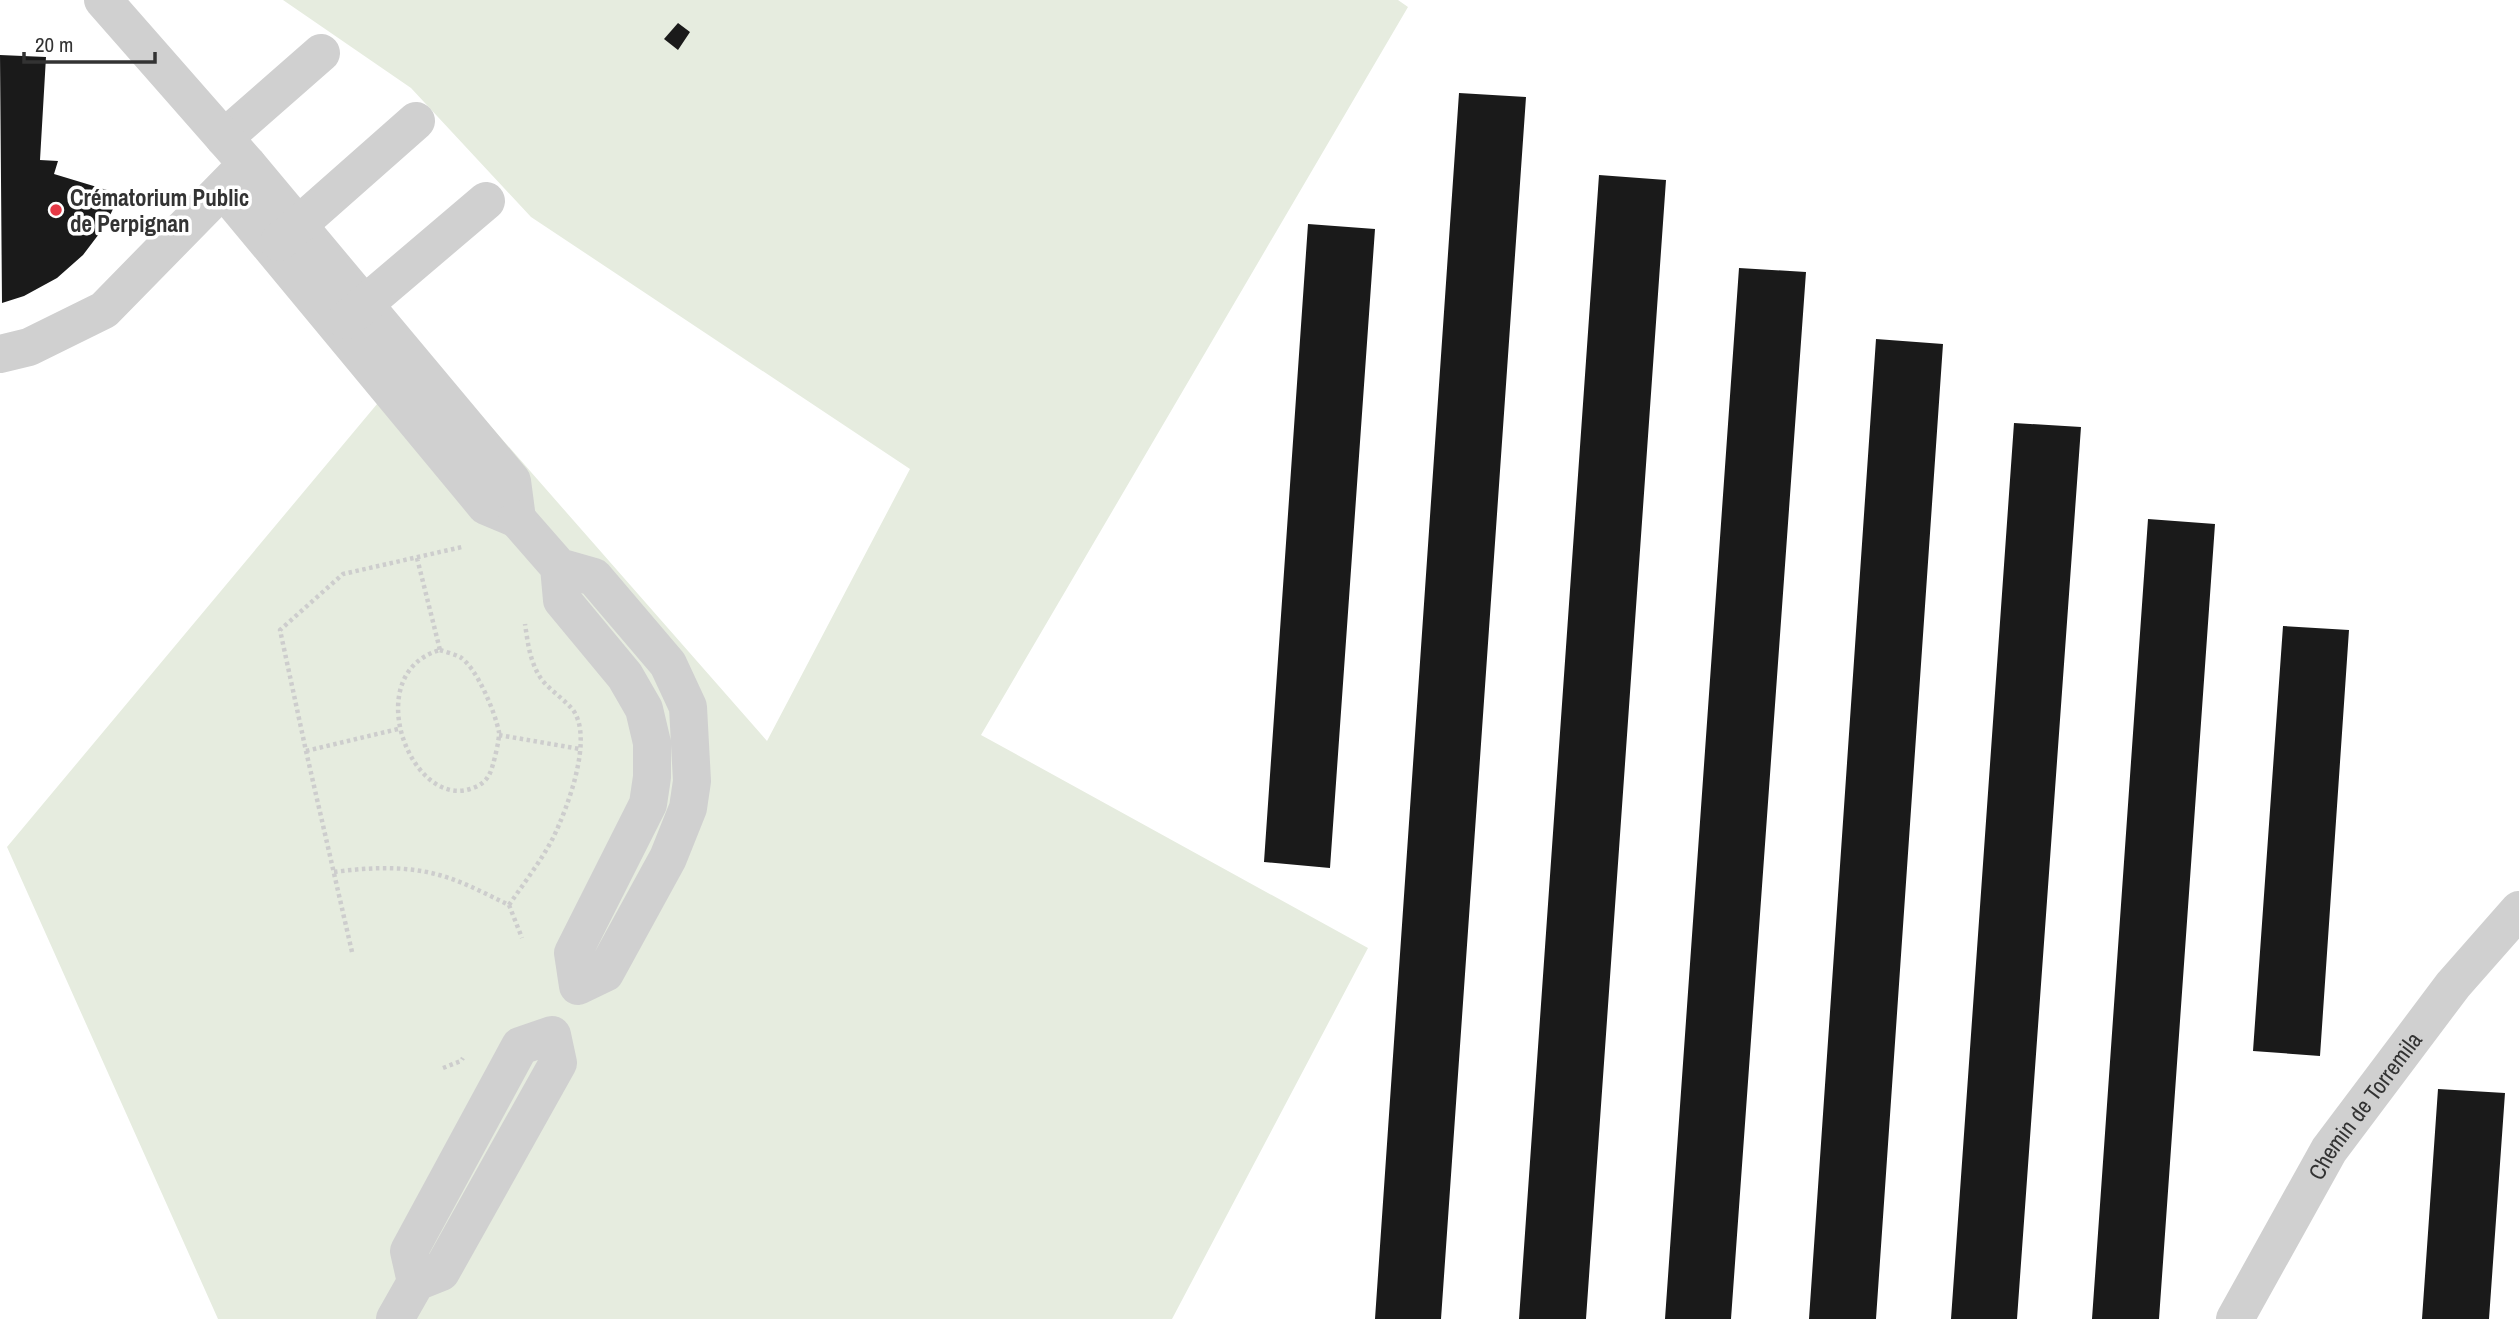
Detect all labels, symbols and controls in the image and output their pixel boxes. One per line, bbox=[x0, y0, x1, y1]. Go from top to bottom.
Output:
scale bar bbox=[24, 21, 156, 65]
text: 20 m bbox=[35, 30, 73, 59]
place label: Crématorium Public de Perpignan bbox=[70, 182, 249, 239]
marker: Crématorium Public de Perpignan bbox=[48, 202, 64, 218]
street label: Chemin de Torremila bbox=[2300, 1025, 2429, 1185]

